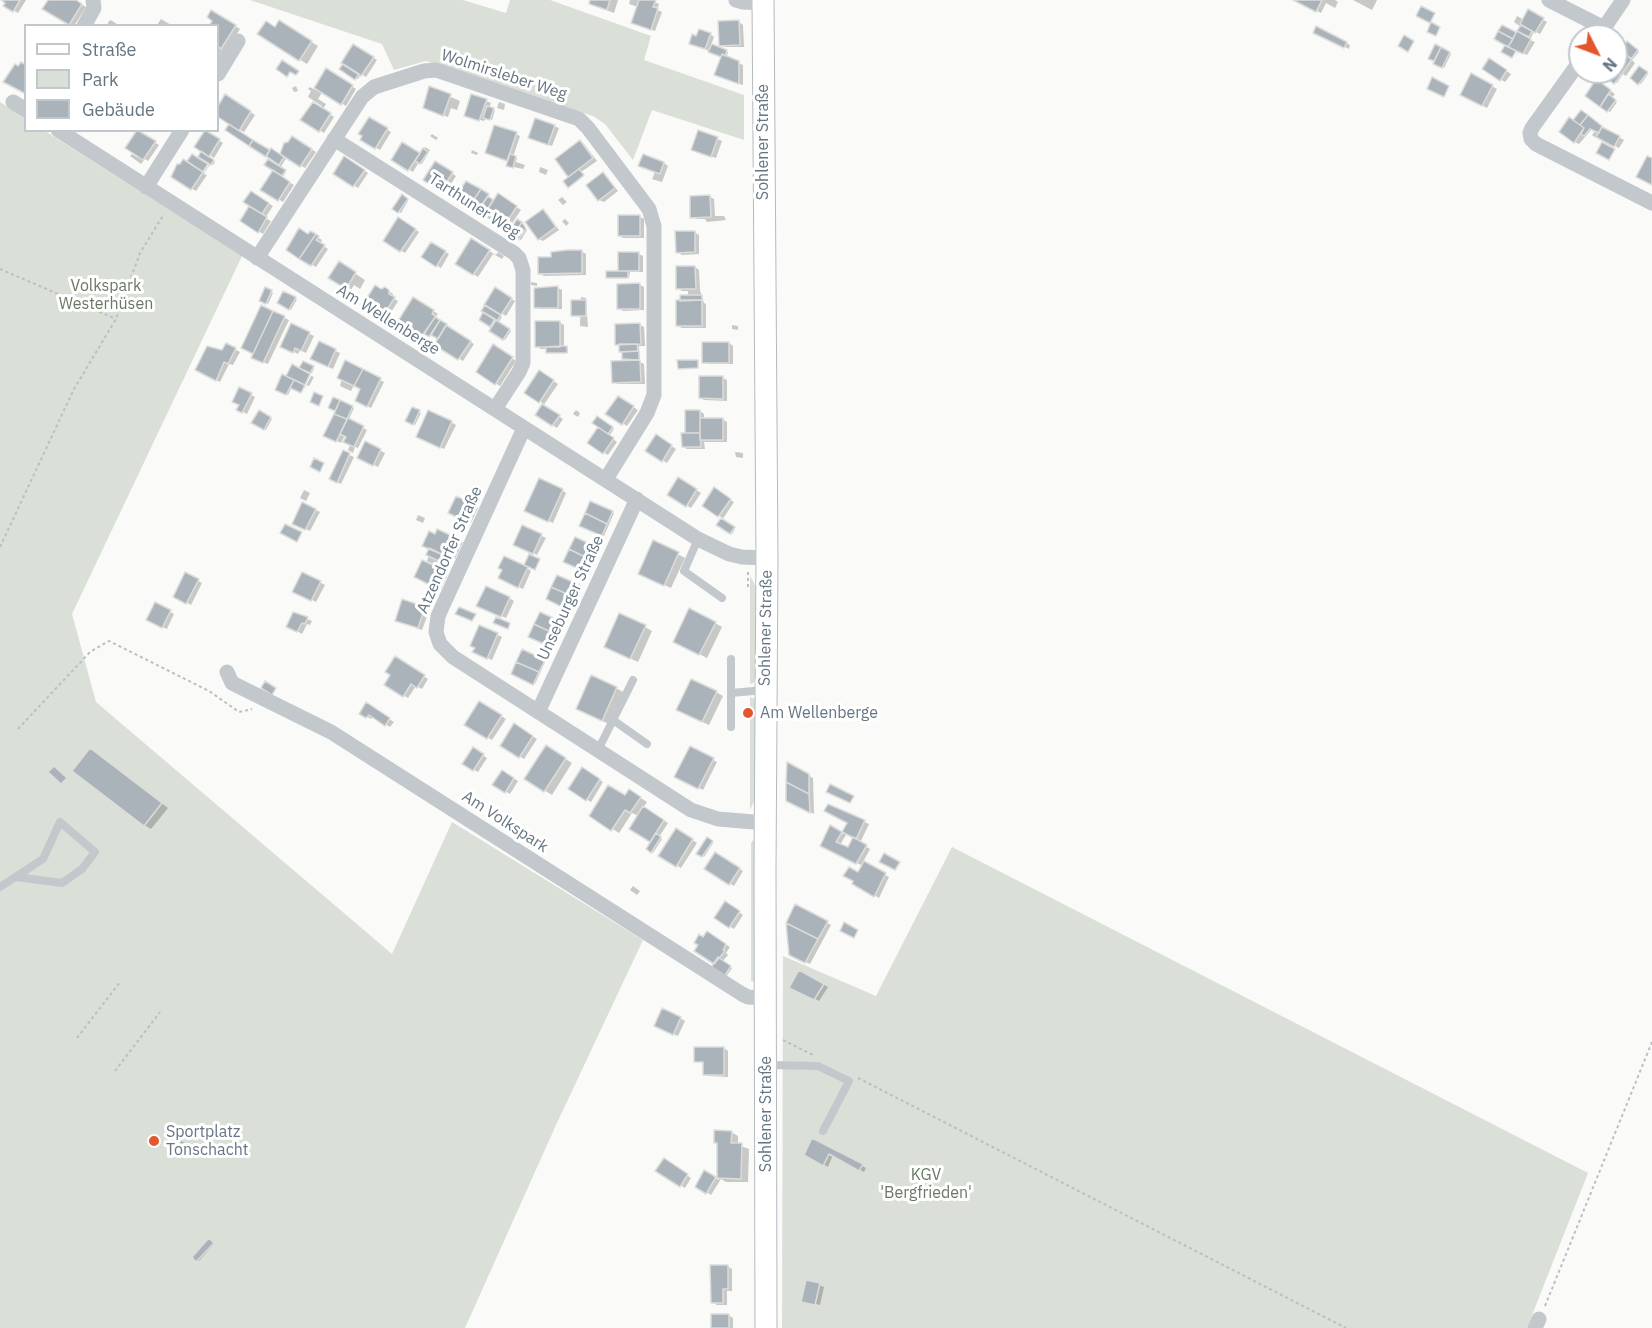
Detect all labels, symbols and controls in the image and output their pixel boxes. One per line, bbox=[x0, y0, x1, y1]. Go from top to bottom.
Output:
legend bbox=[24, 24, 219, 132]
north arrow bbox=[1568, 24, 1628, 84]
text: Straße bbox=[82, 38, 136, 61]
street label: Wolmirsleber Weg bbox=[439, 46, 569, 104]
text: N bbox=[1599, 54, 1621, 76]
text: Park bbox=[82, 68, 118, 91]
street label: Sohlener Straße bbox=[753, 84, 773, 200]
text: Gebäude bbox=[82, 98, 155, 121]
street label: Tarthuner Weg bbox=[425, 169, 523, 243]
park label: Volkspark Westerhüsen bbox=[59, 276, 153, 314]
street label: Am Wellenberge bbox=[333, 281, 443, 359]
street label: Atzendorfer Straße bbox=[413, 484, 487, 616]
street label: Unseburger Straße bbox=[534, 533, 608, 663]
street label: Sohlener Straße bbox=[755, 570, 777, 686]
place label: Am Wellenberge bbox=[760, 703, 878, 723]
marker: Am Wellenberge bbox=[741, 706, 755, 720]
street label: Am Volkspark bbox=[458, 787, 552, 857]
street label: Sohlener Straße bbox=[756, 1056, 776, 1172]
place label: Sportplatz Tonschacht bbox=[166, 1122, 248, 1160]
marker: Sportplatz Tonschacht bbox=[147, 1134, 161, 1148]
park label: KGV 'Bergfrieden' bbox=[880, 1165, 972, 1203]

